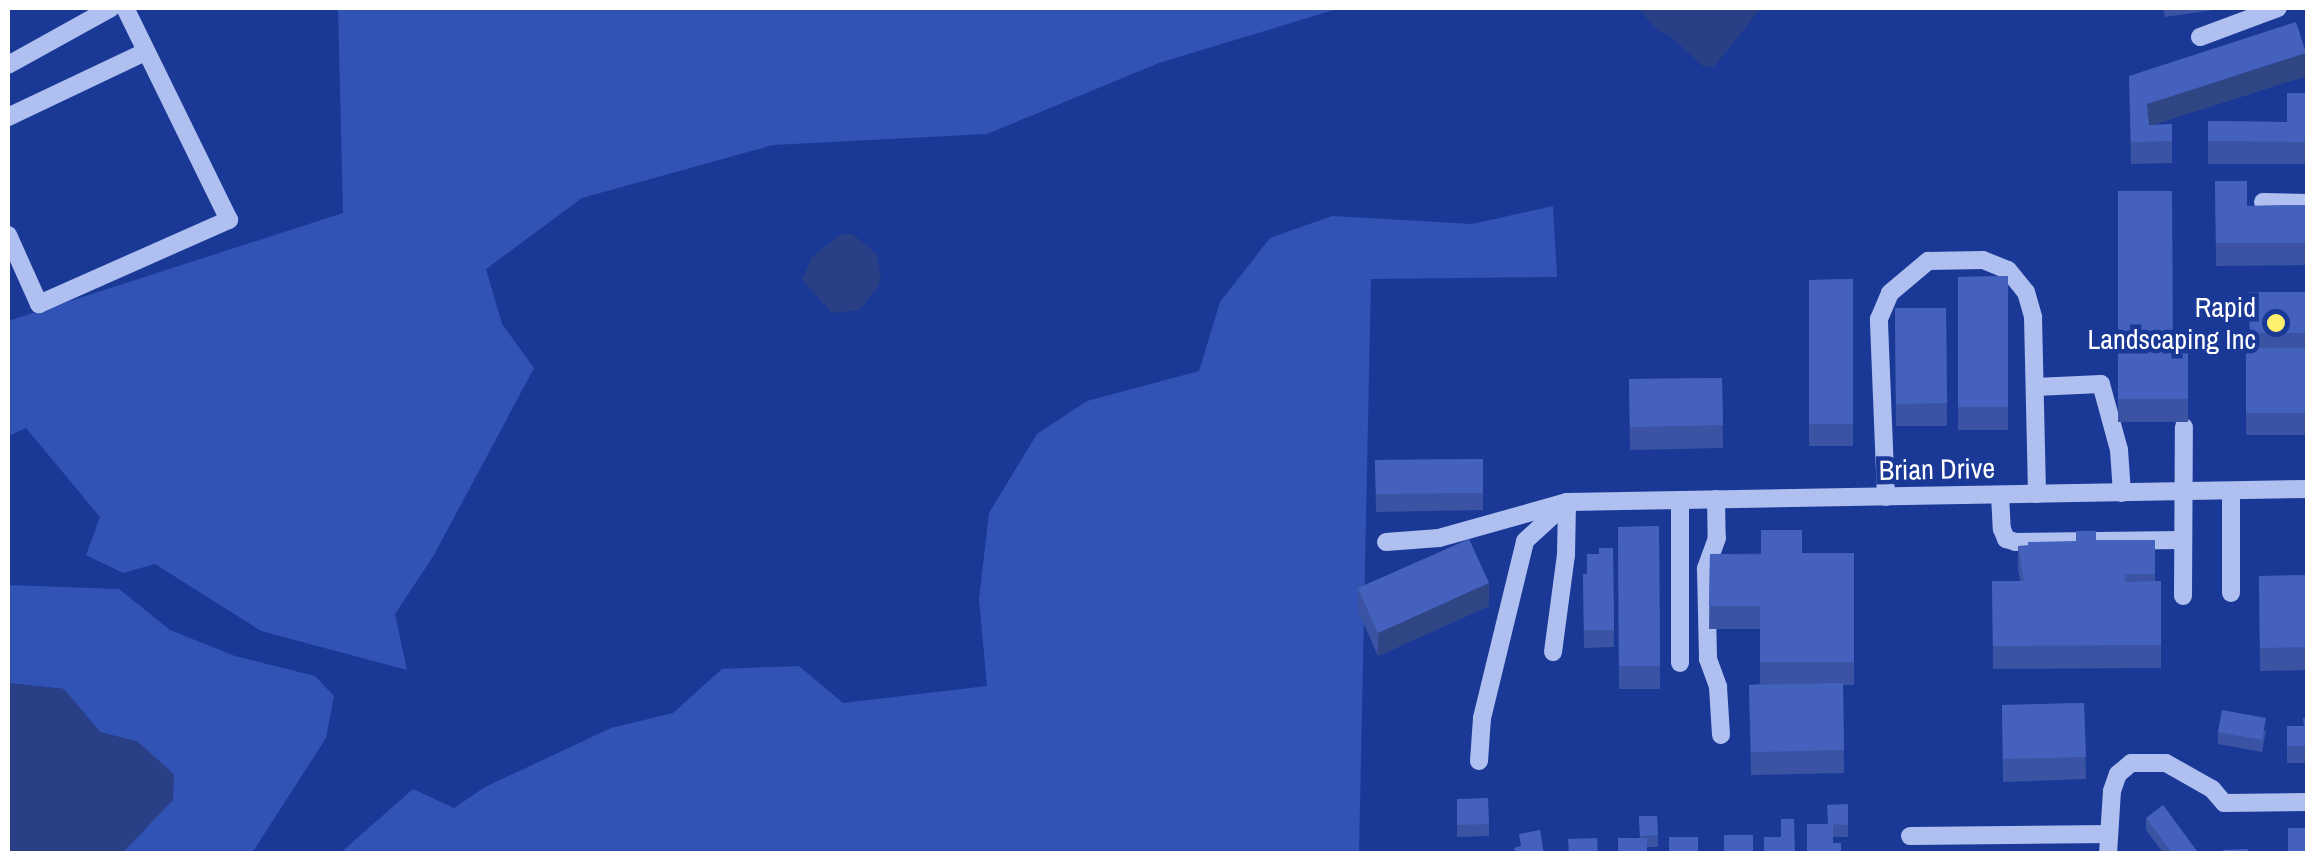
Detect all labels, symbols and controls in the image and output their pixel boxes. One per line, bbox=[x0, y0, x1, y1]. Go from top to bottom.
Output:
place label: Rapid Landscaping Inc bbox=[2087, 290, 2256, 356]
marker: Rapid Landscaping Inc bbox=[2265, 312, 2287, 334]
street label: Brian Drive bbox=[1879, 451, 1995, 487]

